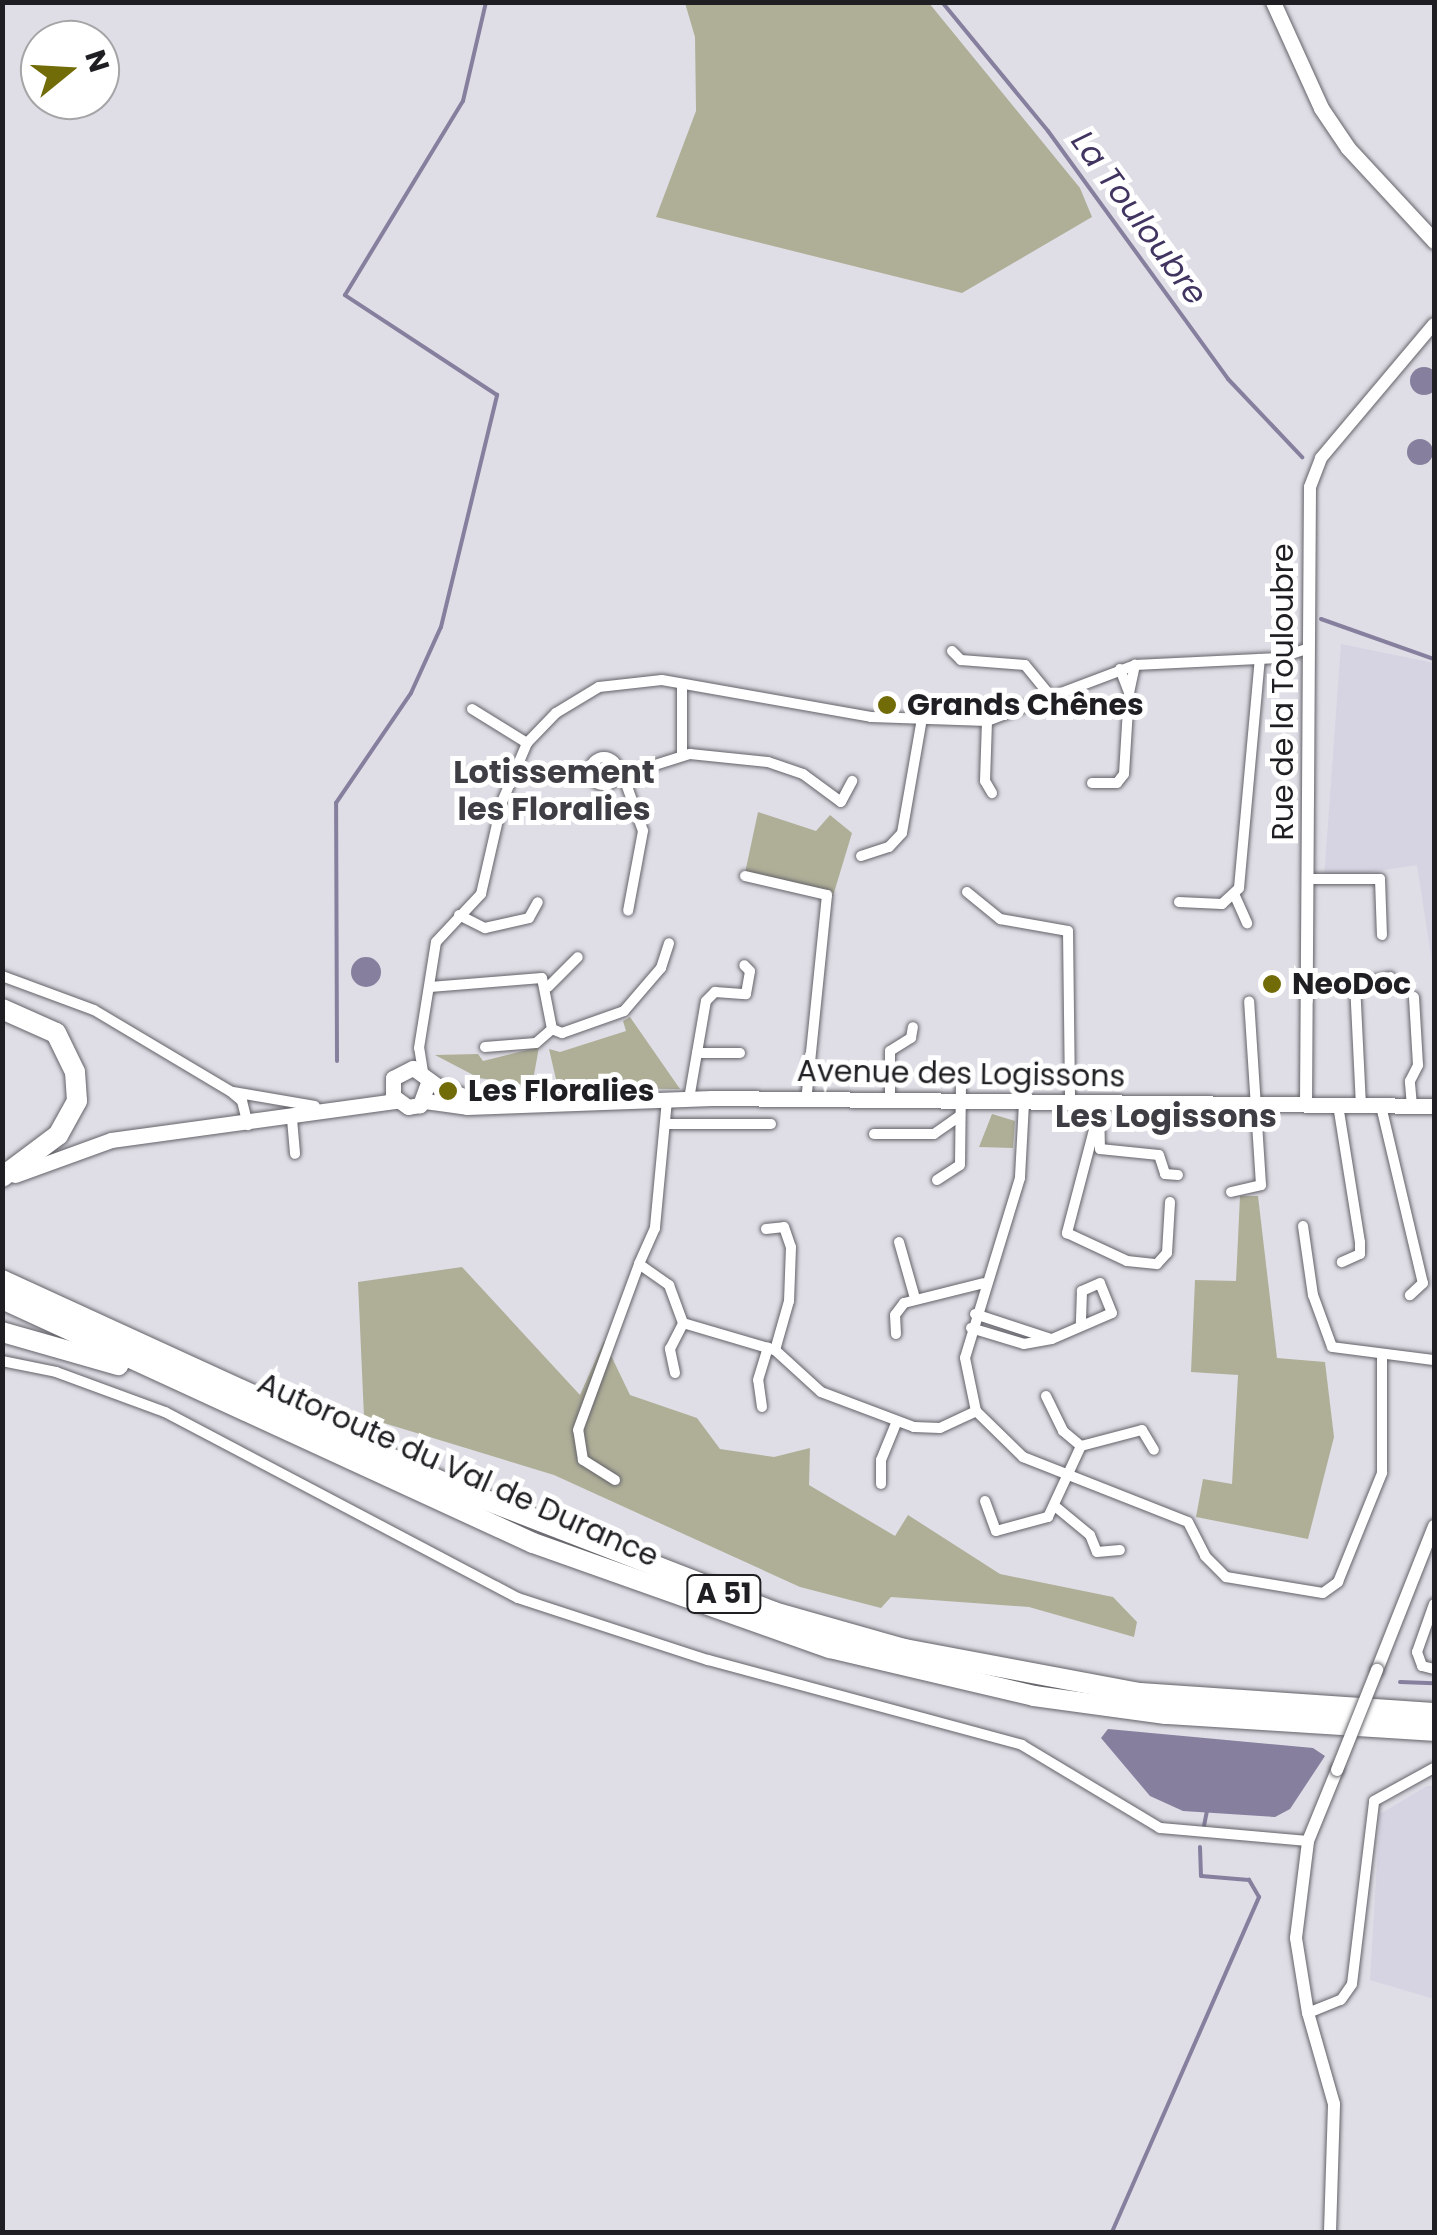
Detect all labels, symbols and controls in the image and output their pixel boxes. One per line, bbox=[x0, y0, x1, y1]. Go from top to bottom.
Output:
north arrow bbox=[20, 20, 120, 120]
text: N bbox=[75, 45, 119, 77]
water label: La Touloubre bbox=[1063, 124, 1215, 312]
street label: Rue de la Touloubre bbox=[1265, 543, 1301, 841]
place label: Grands Chênes bbox=[907, 687, 1144, 723]
marker: Grands Chênes bbox=[876, 694, 898, 716]
district label: Lotissement les Floralies bbox=[453, 754, 655, 829]
place label: NeoDoc bbox=[1292, 966, 1411, 1002]
marker: NeoDoc bbox=[1261, 973, 1283, 995]
street label: Avenue des Logissons bbox=[797, 1053, 1125, 1095]
place label: Les Floralies bbox=[468, 1073, 654, 1109]
marker: Les Floralies bbox=[437, 1080, 459, 1102]
district label: Les Logissons bbox=[1055, 1097, 1277, 1135]
street label: Autoroute du Val de Durance bbox=[252, 1365, 664, 1575]
road number: A 51 bbox=[684, 1571, 764, 1617]

